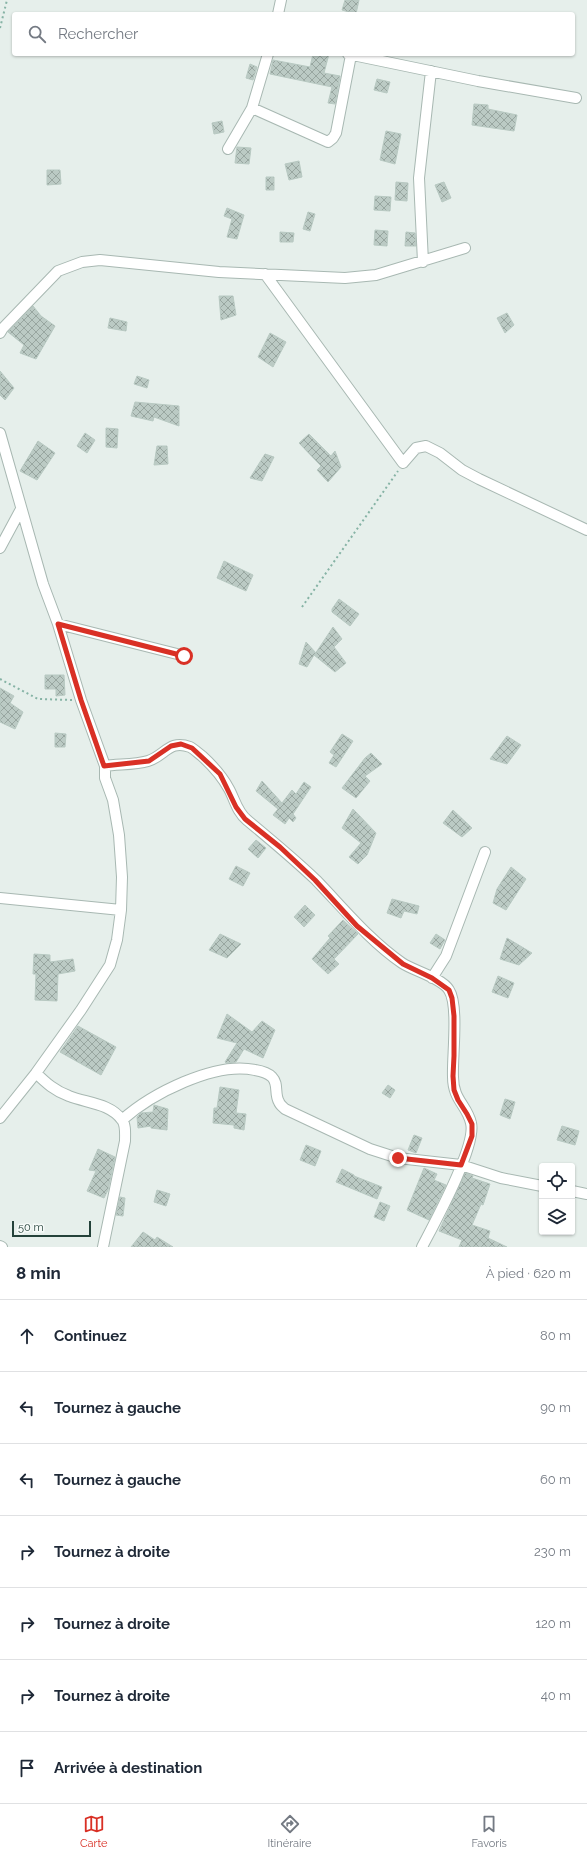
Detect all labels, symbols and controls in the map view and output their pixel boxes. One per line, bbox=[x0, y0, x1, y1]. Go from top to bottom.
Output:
search box bbox=[12, 12, 575, 56]
icon: search bbox=[26, 23, 48, 45]
text: Rechercher bbox=[58, 25, 138, 43]
route start bbox=[175, 647, 193, 665]
route end bbox=[389, 1149, 407, 1167]
map controls bbox=[539, 1163, 575, 1235]
button: locate bbox=[539, 1163, 575, 1199]
button: layers bbox=[539, 1199, 575, 1235]
scale bar bbox=[12, 1219, 91, 1238]
text: 50 m bbox=[18, 1221, 44, 1234]
text: 8 min bbox=[16, 1263, 61, 1283]
text: À pied · 620 m bbox=[486, 1266, 571, 1281]
icon: ahead bbox=[16, 1325, 38, 1347]
text: Continuez bbox=[54, 1327, 127, 1345]
text: 80 m bbox=[540, 1328, 571, 1343]
icon: left bbox=[16, 1397, 38, 1419]
text: Tournez à gauche bbox=[54, 1399, 181, 1417]
text: 90 m bbox=[540, 1400, 571, 1415]
icon: left bbox=[16, 1469, 38, 1491]
text: Tournez à gauche bbox=[54, 1471, 181, 1489]
text: 60 m bbox=[540, 1472, 571, 1487]
icon: right bbox=[16, 1541, 38, 1563]
text: Tournez à droite bbox=[54, 1543, 170, 1561]
text: 230 m bbox=[534, 1544, 571, 1559]
icon: right bbox=[16, 1613, 38, 1635]
text: Tournez à droite bbox=[54, 1615, 170, 1633]
text: 120 m bbox=[535, 1616, 571, 1631]
icon: right bbox=[16, 1685, 38, 1707]
text: Tournez à droite bbox=[54, 1687, 170, 1705]
text: 40 m bbox=[541, 1688, 571, 1703]
icon: arrive bbox=[16, 1757, 38, 1779]
text: Arrivée à destination bbox=[54, 1759, 202, 1777]
tab: Carte bbox=[80, 1813, 107, 1850]
tab: Itinéraire bbox=[268, 1813, 312, 1850]
tab: Favoris bbox=[472, 1813, 507, 1850]

